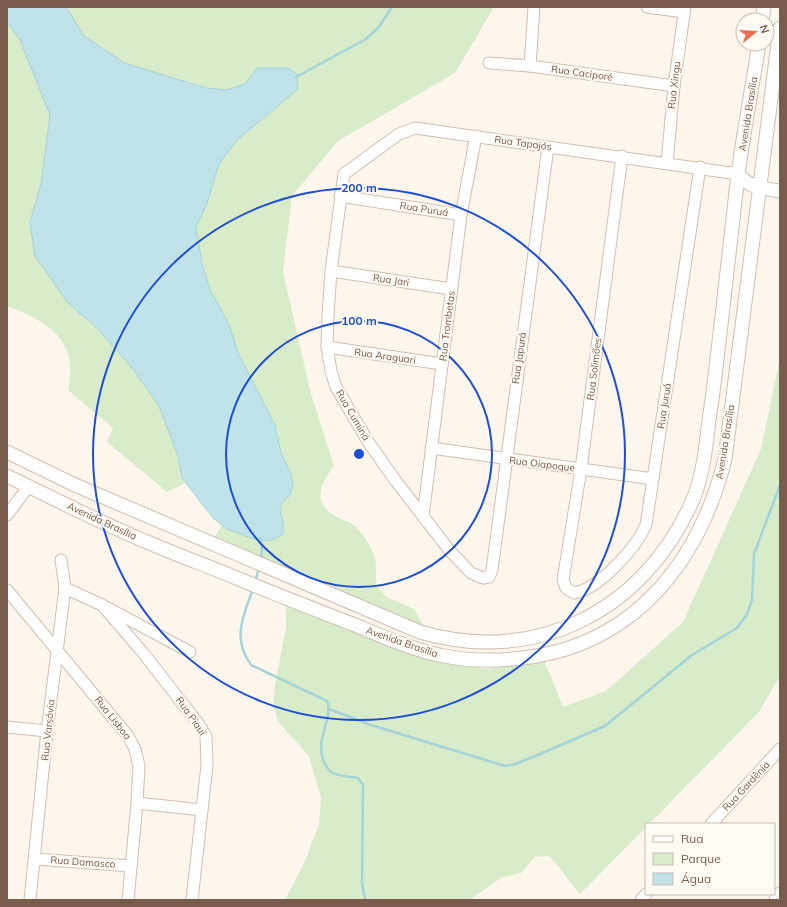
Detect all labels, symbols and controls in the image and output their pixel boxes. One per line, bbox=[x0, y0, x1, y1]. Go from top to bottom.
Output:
north arrow bbox=[735, 12, 775, 52]
text: N bbox=[757, 23, 772, 35]
street label: Rua Xingu bbox=[665, 60, 683, 110]
street label: Rua Caciporé bbox=[550, 62, 614, 84]
street label: Avenida Brasília bbox=[736, 76, 760, 152]
street label: Rua Tapajós bbox=[494, 133, 552, 153]
text: 200 m bbox=[341, 180, 377, 195]
street label: Rua Puruá bbox=[399, 199, 449, 219]
street label: Rua Jari bbox=[372, 271, 410, 289]
street label: Rua Trombetas bbox=[436, 290, 458, 362]
text: 100 m bbox=[341, 313, 377, 328]
street label: Rua Japurá bbox=[509, 331, 529, 385]
street label: Rua Solimões bbox=[584, 337, 604, 401]
street label: Rua Araguari bbox=[353, 345, 417, 367]
street label: Rua Juruá bbox=[654, 382, 674, 430]
street label: Rua Cuminá bbox=[333, 387, 373, 443]
street label: Avenida Brasília bbox=[713, 404, 737, 480]
centre of rings bbox=[352, 447, 366, 461]
street label: Rua Oiapoque bbox=[508, 454, 576, 474]
street label: Avenida Brasília bbox=[65, 499, 139, 543]
street label: Avenida Brasília bbox=[364, 624, 440, 660]
street label: Rua Lisboa bbox=[92, 694, 134, 742]
street label: Rua Piauí bbox=[173, 694, 209, 738]
street label: Rua Varsóvia bbox=[38, 699, 58, 761]
street label: Rua Gardênia bbox=[719, 758, 773, 814]
legend bbox=[645, 823, 775, 895]
text: Rua bbox=[681, 831, 703, 846]
text: Parque bbox=[681, 851, 721, 866]
street label: Rua Damasco bbox=[50, 853, 116, 871]
text: Água bbox=[681, 871, 711, 886]

